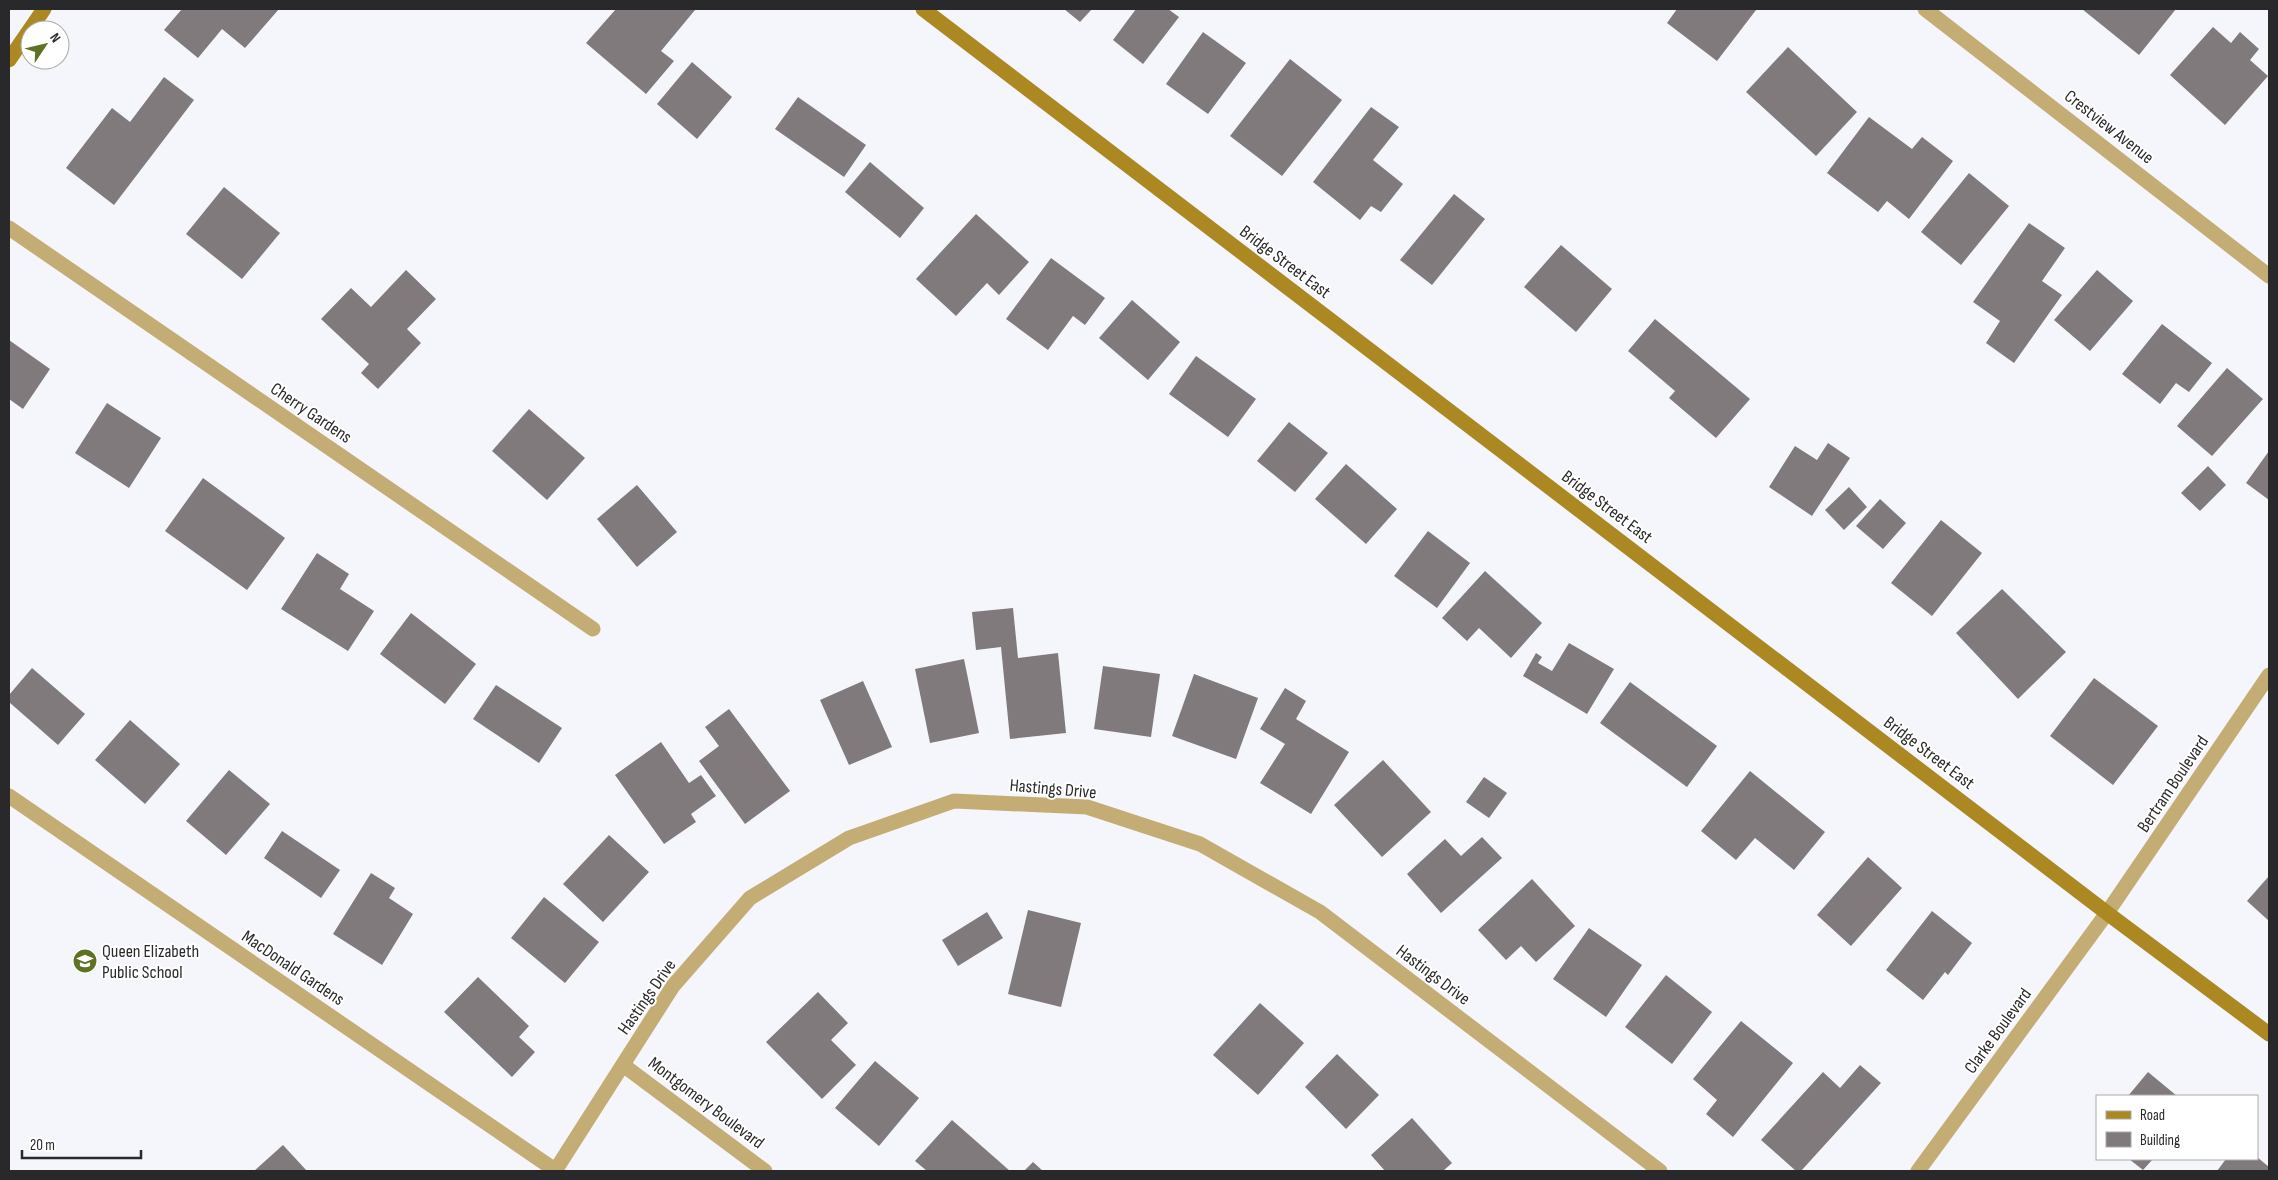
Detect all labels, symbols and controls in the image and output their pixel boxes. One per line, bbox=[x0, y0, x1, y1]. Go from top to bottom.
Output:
north arrow bbox=[20, 20, 70, 70]
text: N bbox=[46, 30, 64, 46]
street label: Crestview Avenue bbox=[2060, 86, 2158, 168]
street label: Bridge Street East bbox=[1236, 221, 1335, 303]
street label: Cherry Gardens bbox=[266, 378, 356, 448]
street label: Bridge Street East bbox=[1558, 466, 1657, 548]
street label: Bridge Street East bbox=[1880, 712, 1979, 794]
street label: Bertram Boulevard bbox=[2133, 732, 2213, 836]
street label: Hastings Drive bbox=[1009, 775, 1097, 803]
street label: MacDonald Gardens bbox=[238, 926, 348, 1010]
street label: Hastings Drive bbox=[1392, 940, 1474, 1010]
place label: Queen Elizabeth Public School bbox=[102, 941, 199, 983]
school or university icon: Queen Elizabeth Public School bbox=[72, 948, 98, 974]
street label: Hastings Drive bbox=[613, 955, 681, 1039]
street label: Clarke Boulevard bbox=[1960, 984, 2036, 1078]
street label: Montgomery Boulevard bbox=[644, 1053, 768, 1153]
legend bbox=[2096, 1095, 2258, 1160]
text: Road bbox=[2140, 1106, 2165, 1125]
scale bar bbox=[22, 1128, 141, 1160]
text: Building bbox=[2140, 1131, 2180, 1150]
text: 20 m bbox=[30, 1136, 55, 1155]

